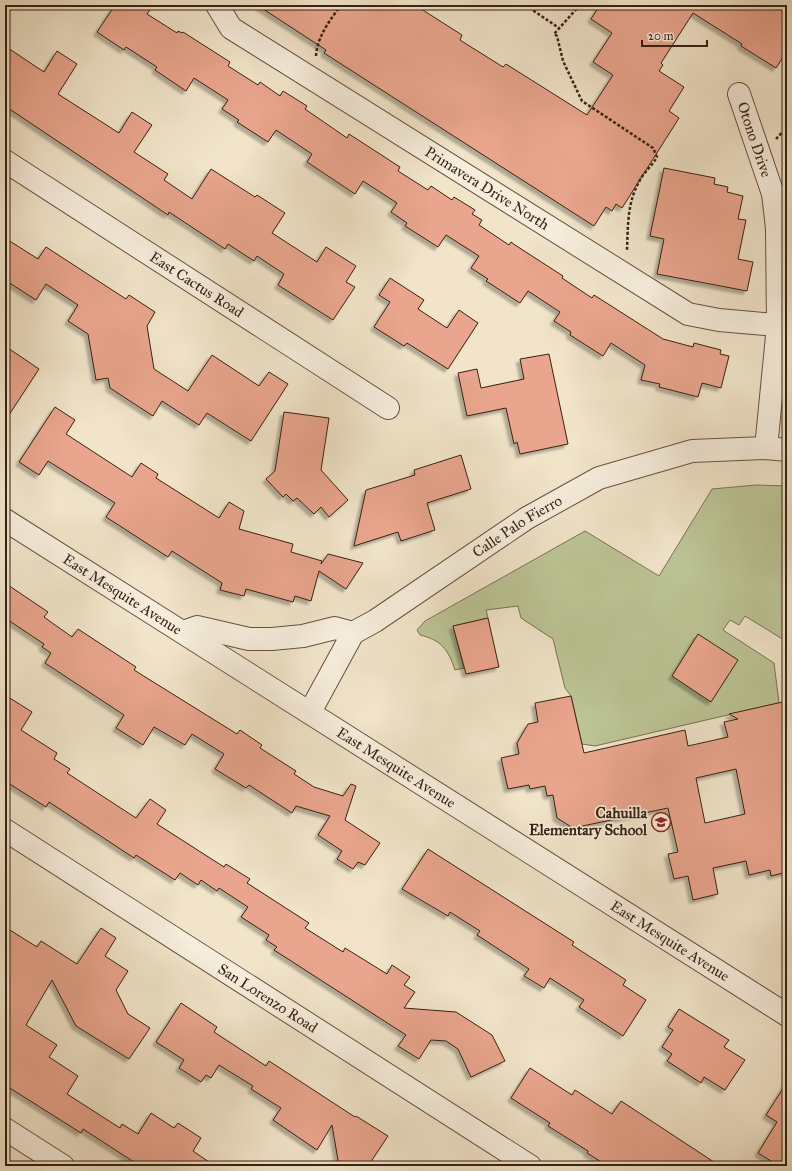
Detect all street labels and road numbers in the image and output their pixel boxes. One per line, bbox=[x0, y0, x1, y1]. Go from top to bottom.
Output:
street label: Otono Drive bbox=[733, 100, 776, 179]
street label: Primavera Drive North bbox=[422, 143, 553, 234]
street label: East Cactus Road bbox=[146, 248, 247, 322]
street label: Calle Palo Fierro bbox=[469, 491, 566, 561]
street label: East Mesquite Avenue bbox=[60, 550, 185, 639]
street label: East Mesquite Avenue bbox=[333, 723, 459, 812]
street label: East Mesquite Avenue bbox=[607, 897, 733, 985]
street label: San Lorenzo Road bbox=[215, 960, 321, 1037]

